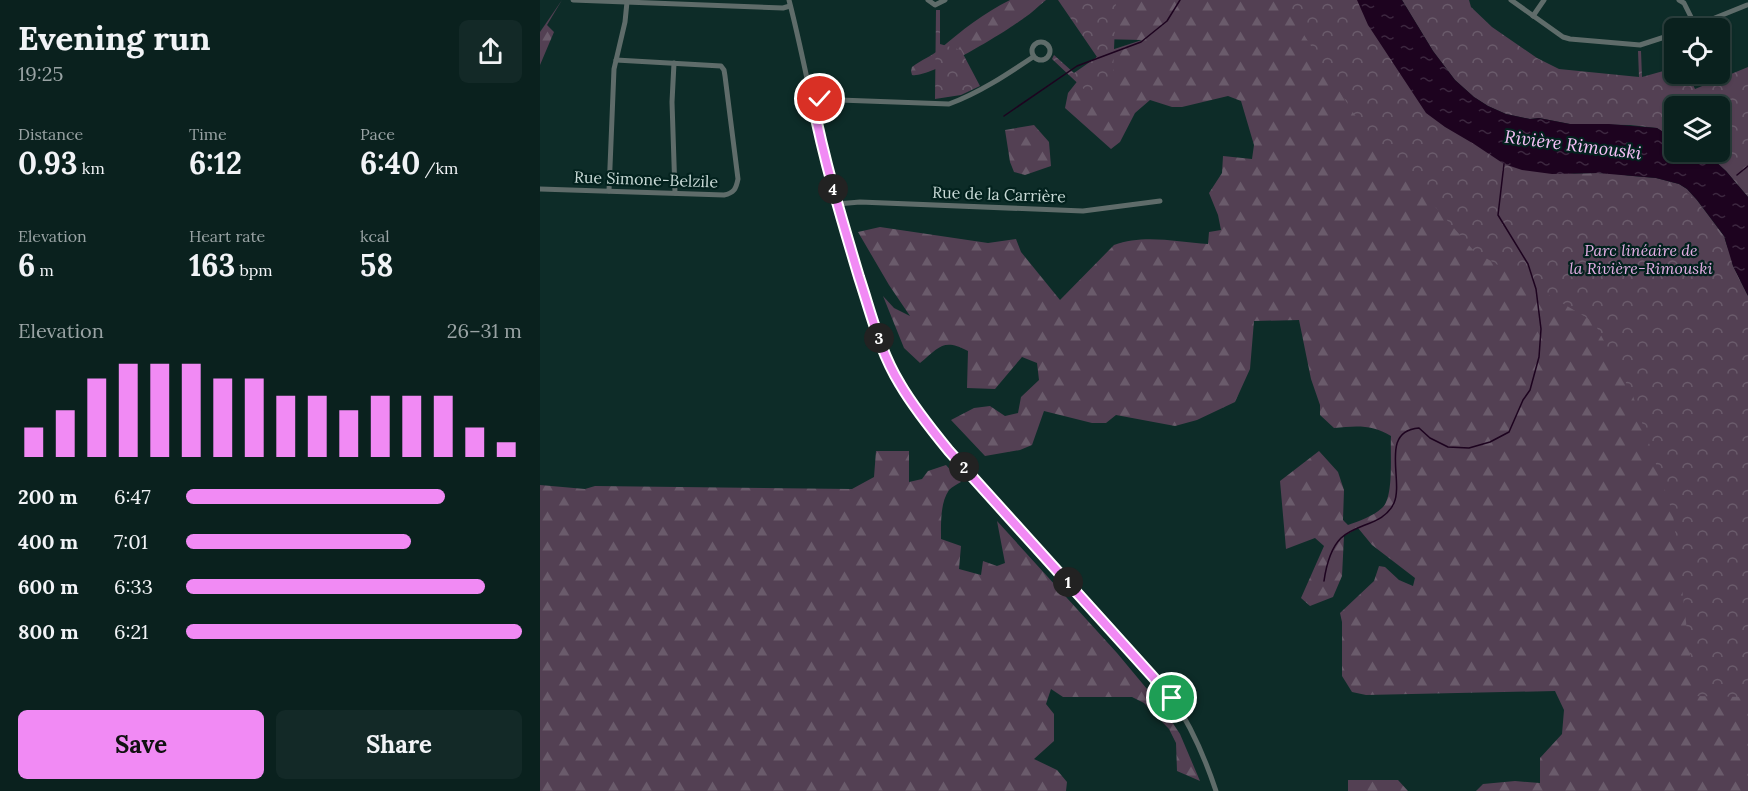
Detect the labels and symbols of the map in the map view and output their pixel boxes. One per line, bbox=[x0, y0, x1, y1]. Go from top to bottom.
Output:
pin bbox=[794, 73, 845, 124]
water label: Rivière Rimouski bbox=[1503, 125, 1643, 164]
street label: Rue Simone-Belzile bbox=[574, 166, 719, 192]
pin: 4 bbox=[818, 174, 848, 204]
street label: Rue de la Carrière bbox=[932, 182, 1066, 206]
park label: Parc linéaire de la Rivière-Rimouski bbox=[1569, 240, 1713, 278]
pin: 3 bbox=[864, 323, 894, 353]
pin: 2 bbox=[949, 452, 979, 482]
pin: 1 bbox=[1053, 567, 1083, 597]
pin bbox=[1146, 672, 1197, 723]

